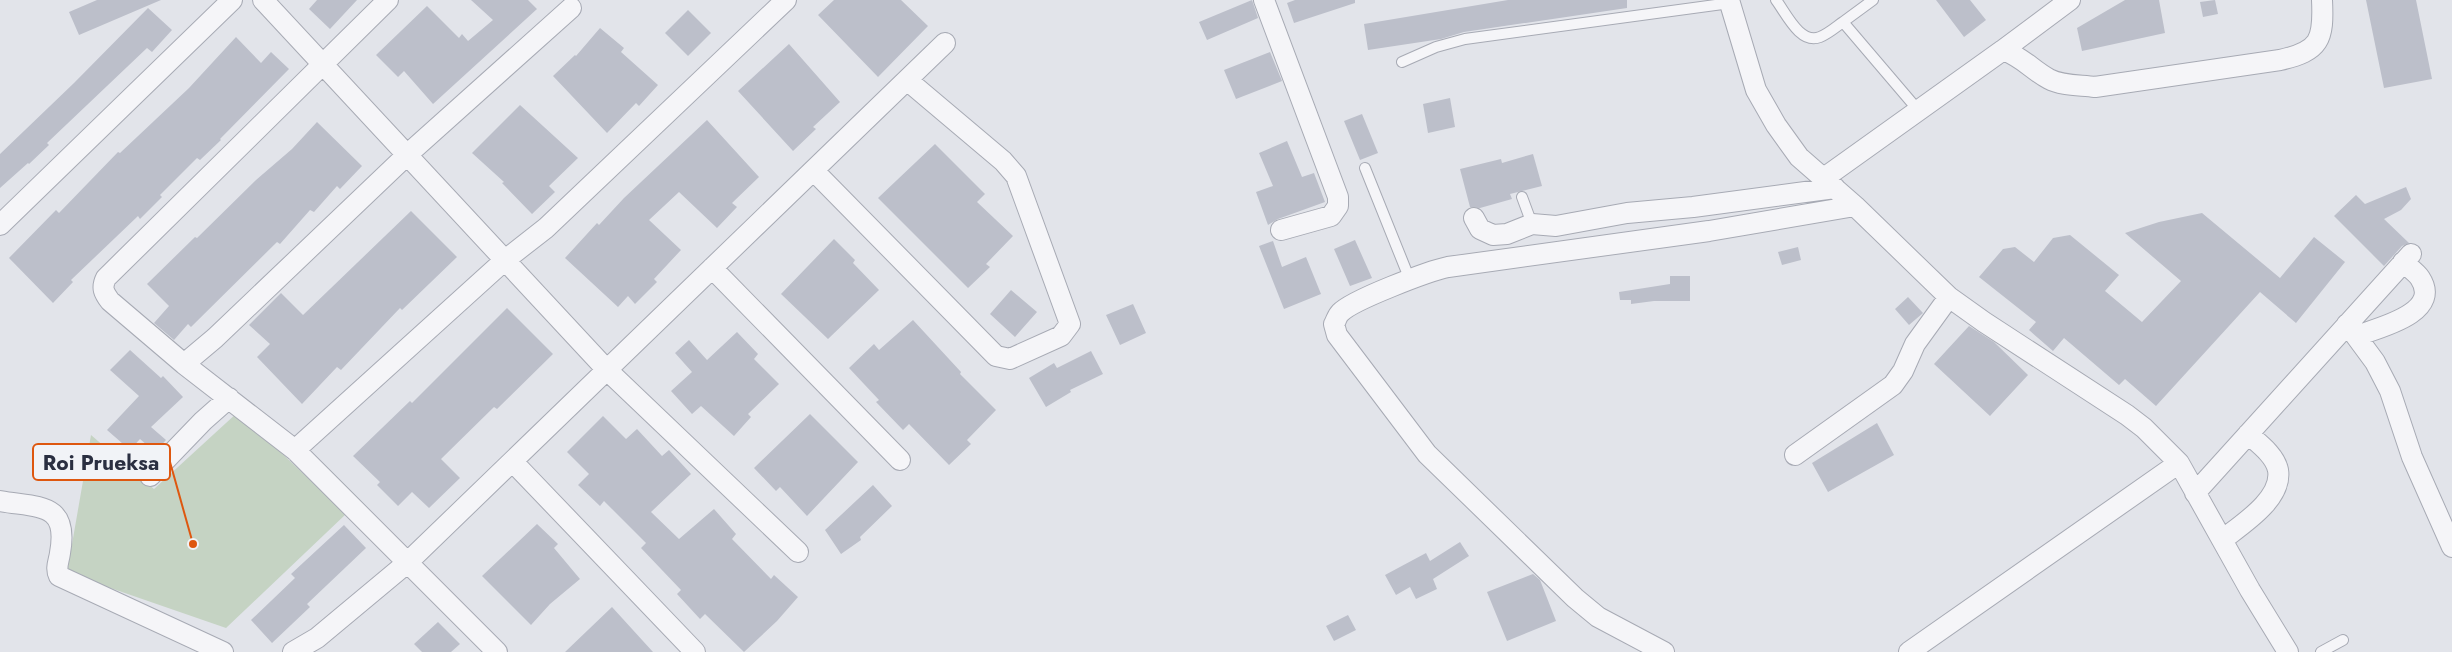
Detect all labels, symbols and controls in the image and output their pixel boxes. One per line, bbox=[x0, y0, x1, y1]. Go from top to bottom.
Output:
callout: Roi Prueksa bbox=[33, 444, 170, 480]
text: Roi Prueksa bbox=[43, 448, 159, 478]

